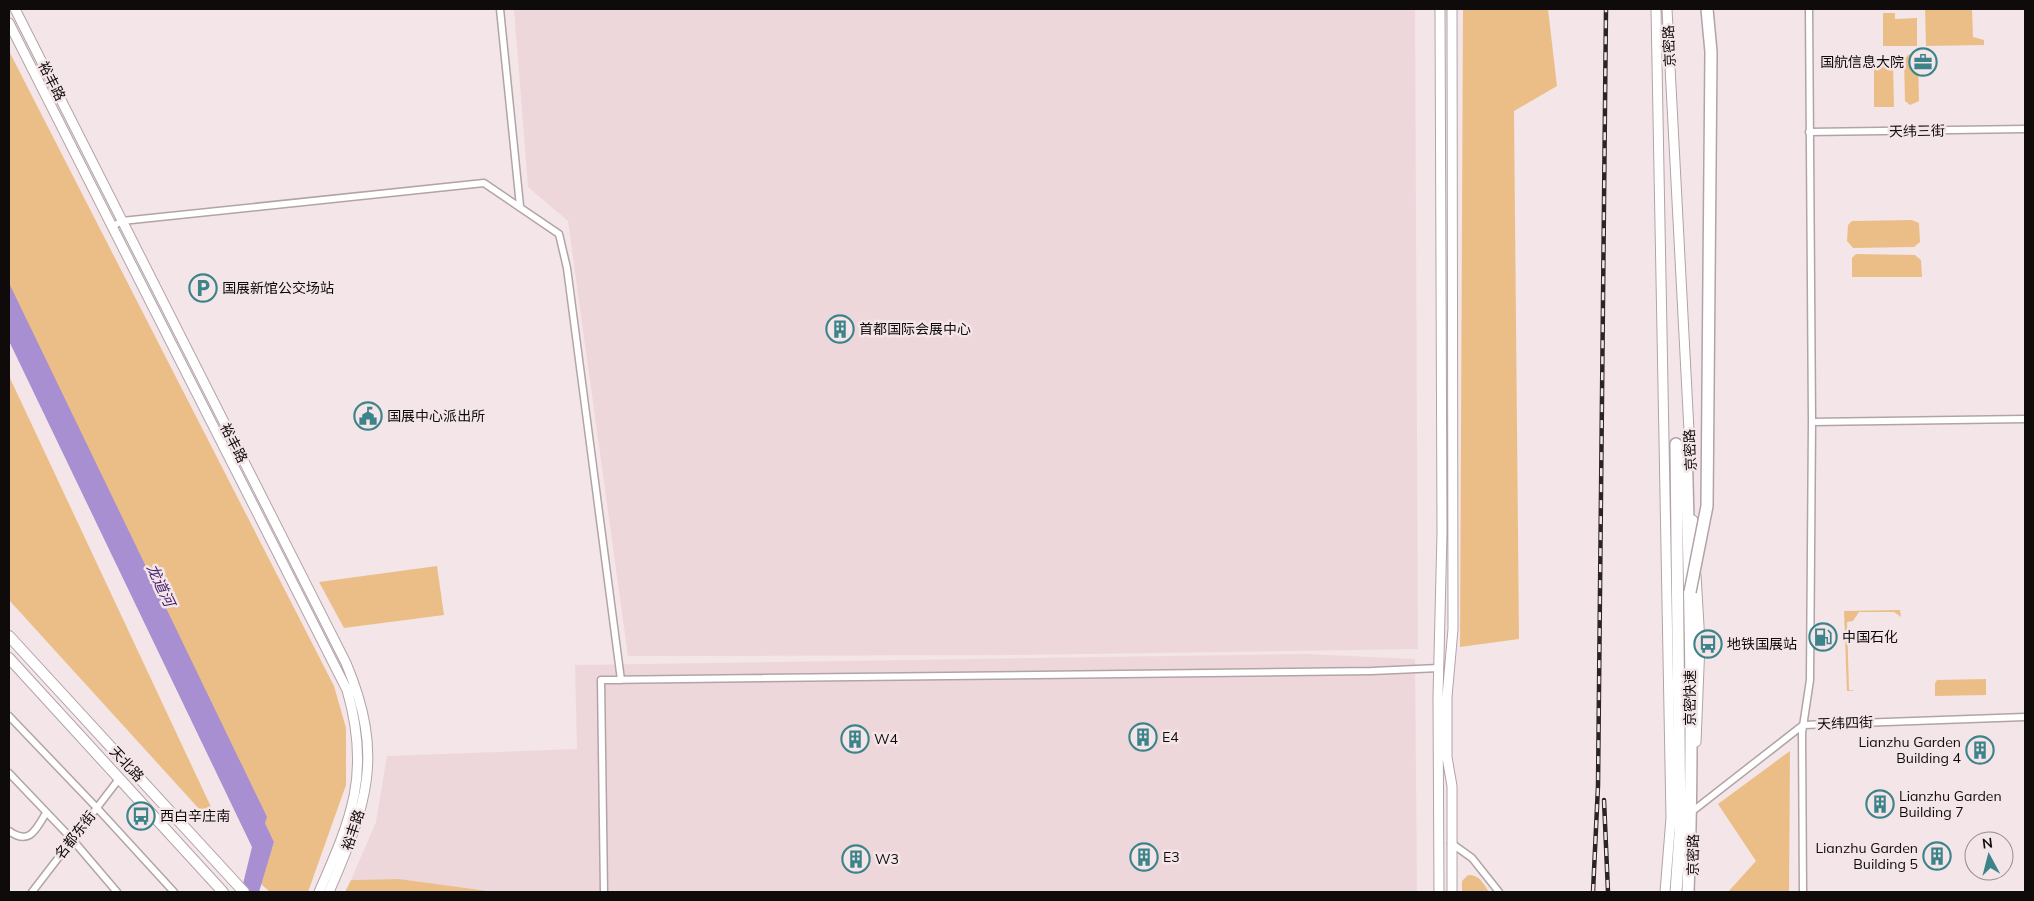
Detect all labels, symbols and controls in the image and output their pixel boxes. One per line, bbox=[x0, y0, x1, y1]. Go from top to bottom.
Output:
street label: 京密路 bbox=[1659, 25, 1679, 67]
office icon: 国航信息大院 bbox=[1908, 47, 1938, 77]
place label: 国航信息大院 bbox=[1820, 53, 1904, 71]
street label: 裕丰路 bbox=[34, 58, 70, 104]
street label: 天纬三街 bbox=[1889, 122, 1945, 140]
parking icon: 国展新馆公交场站 bbox=[188, 273, 218, 303]
place label: 国展新馆公交场站 bbox=[222, 279, 334, 297]
building icon: 首都国际会展中心 bbox=[825, 314, 855, 344]
place label: 首都国际会展中心 bbox=[859, 320, 971, 338]
public building icon: 国展中心派出所 bbox=[353, 401, 383, 431]
place label: 国展中心派出所 bbox=[387, 407, 485, 425]
street label: 裕丰路 bbox=[216, 420, 252, 466]
street label: 京密路 bbox=[1680, 429, 1700, 471]
water label: 龙道河 bbox=[143, 561, 180, 612]
fuel station icon: 中国石化 bbox=[1808, 622, 1838, 652]
place label: 中国石化 bbox=[1842, 628, 1898, 646]
bus stop icon: 地铁国展站 bbox=[1693, 629, 1723, 659]
place label: 地铁国展站 bbox=[1727, 635, 1797, 653]
street label: 京密快速 bbox=[1681, 670, 1699, 726]
street label: 天纬四街 bbox=[1817, 713, 1873, 733]
building icon: E4 bbox=[1128, 722, 1158, 752]
building icon: W4 bbox=[840, 724, 870, 754]
place label: E4 bbox=[1162, 728, 1179, 746]
place label: W4 bbox=[874, 730, 899, 748]
place label: Lianzhu Garden Building 4 bbox=[1858, 733, 1962, 767]
building icon: Lianzhu Garden Building 4 bbox=[1965, 735, 1995, 765]
street label: 天北路 bbox=[106, 743, 148, 785]
place label: Lianzhu Garden Building 7 bbox=[1899, 787, 2002, 821]
building icon: Lianzhu Garden Building 7 bbox=[1865, 789, 1895, 819]
bus stop icon: 西白辛庄南 bbox=[126, 801, 156, 831]
street label: 名都东街 bbox=[51, 807, 99, 863]
place label: 西白辛庄南 bbox=[160, 807, 230, 825]
street label: 裕丰路 bbox=[338, 807, 368, 853]
north arrow bbox=[1964, 831, 2014, 881]
street label: 京密路 bbox=[1684, 834, 1702, 876]
text: N bbox=[1981, 834, 1994, 853]
place label: Lianzhu Garden Building 5 bbox=[1815, 839, 1918, 873]
building icon: Lianzhu Garden Building 5 bbox=[1922, 841, 1952, 871]
building icon: E3 bbox=[1129, 842, 1159, 872]
building icon: W3 bbox=[841, 844, 871, 874]
place label: E3 bbox=[1163, 848, 1180, 866]
place label: W3 bbox=[875, 850, 899, 868]

